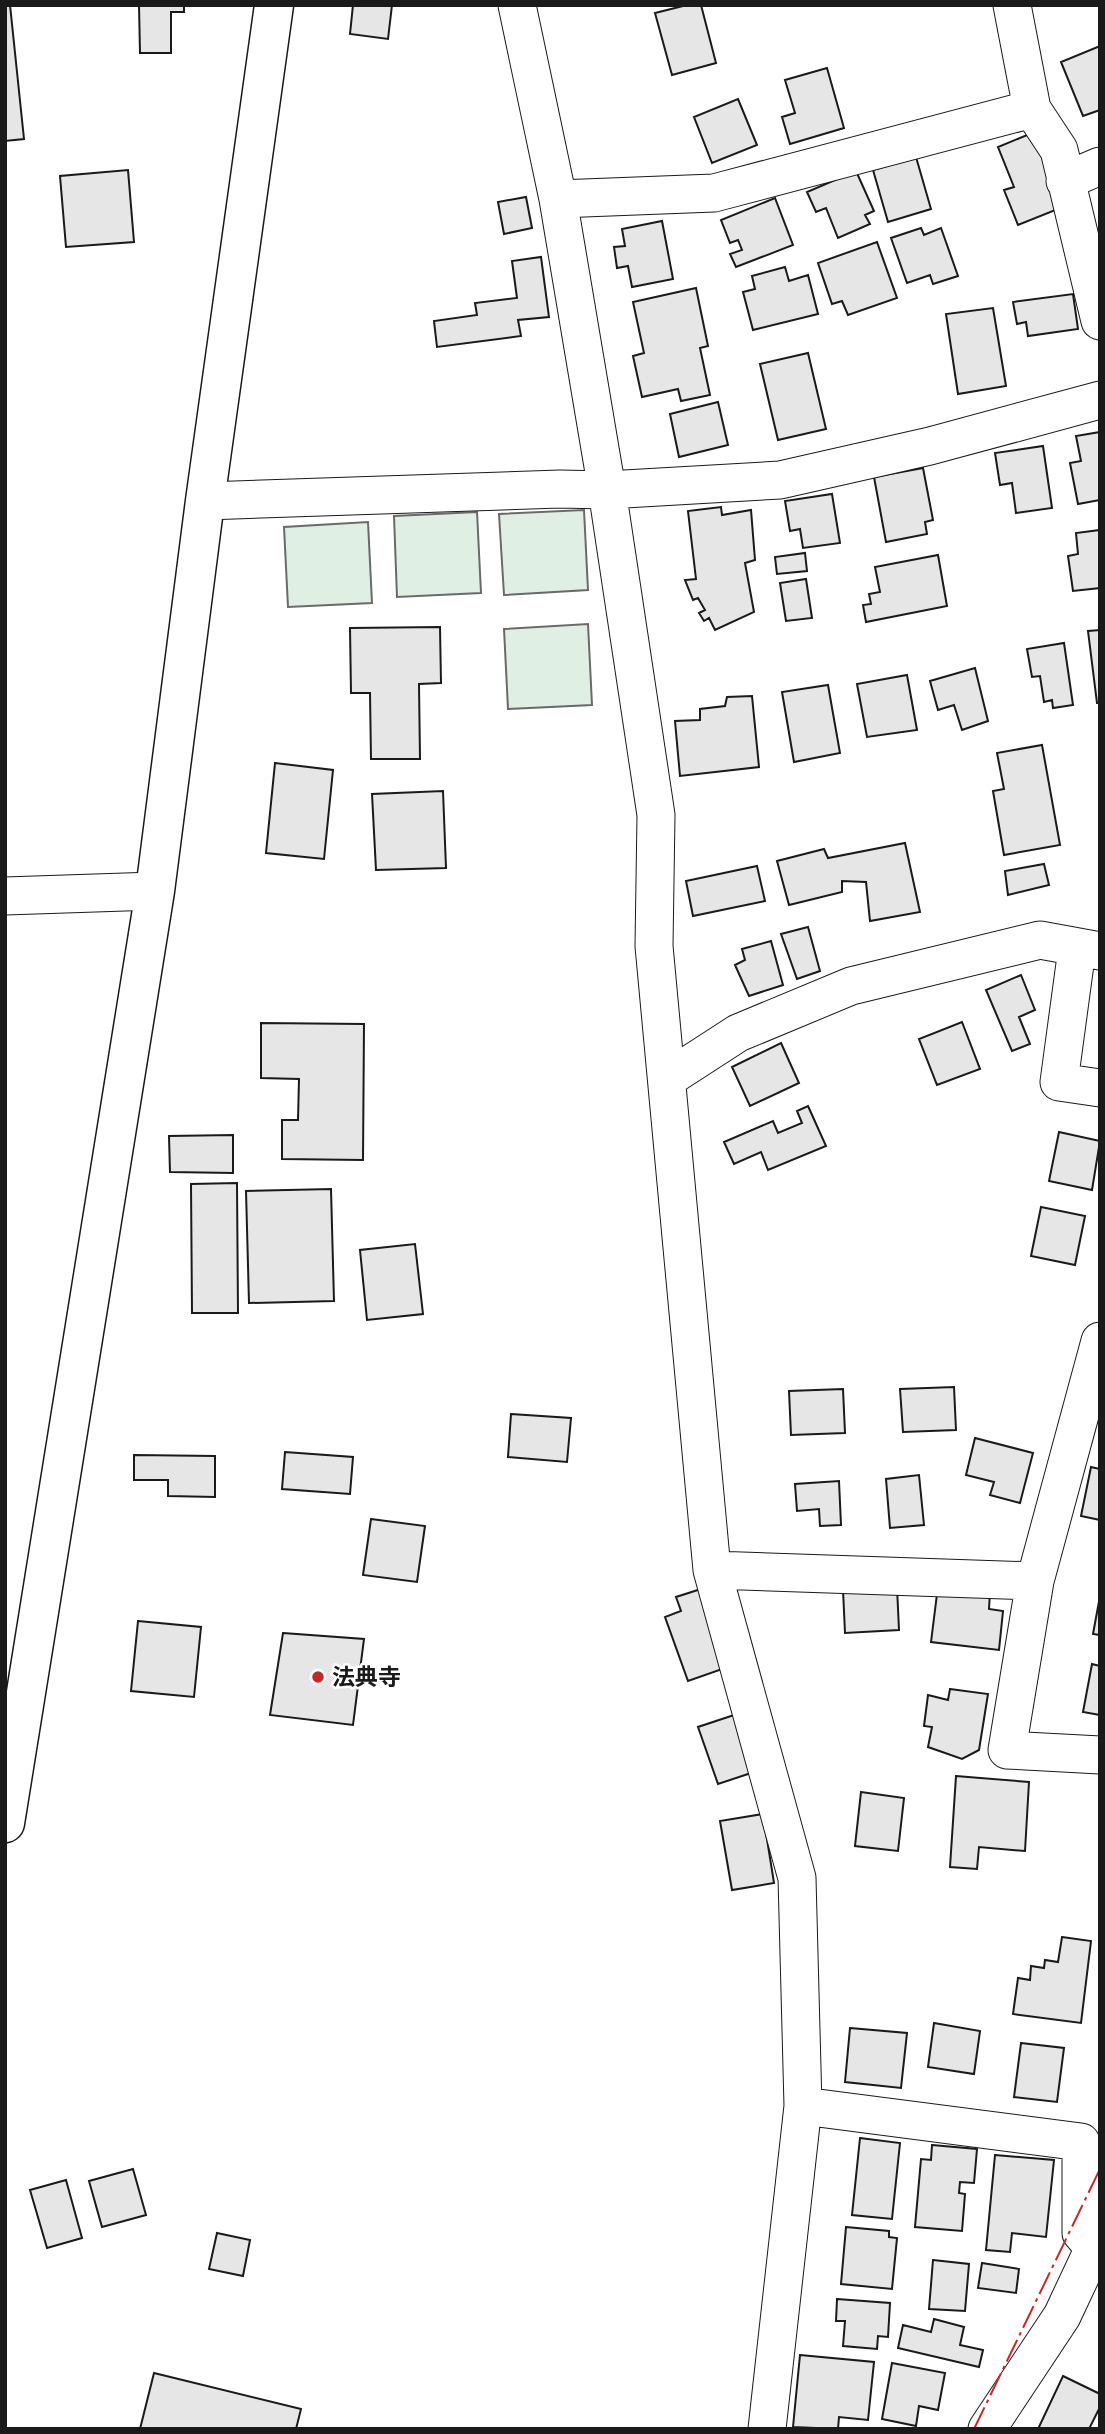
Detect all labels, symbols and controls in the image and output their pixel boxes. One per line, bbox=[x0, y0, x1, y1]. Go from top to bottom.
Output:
place label: 法典寺 bbox=[332, 1663, 401, 1691]
marker: 法典寺 bbox=[310, 1669, 326, 1685]

